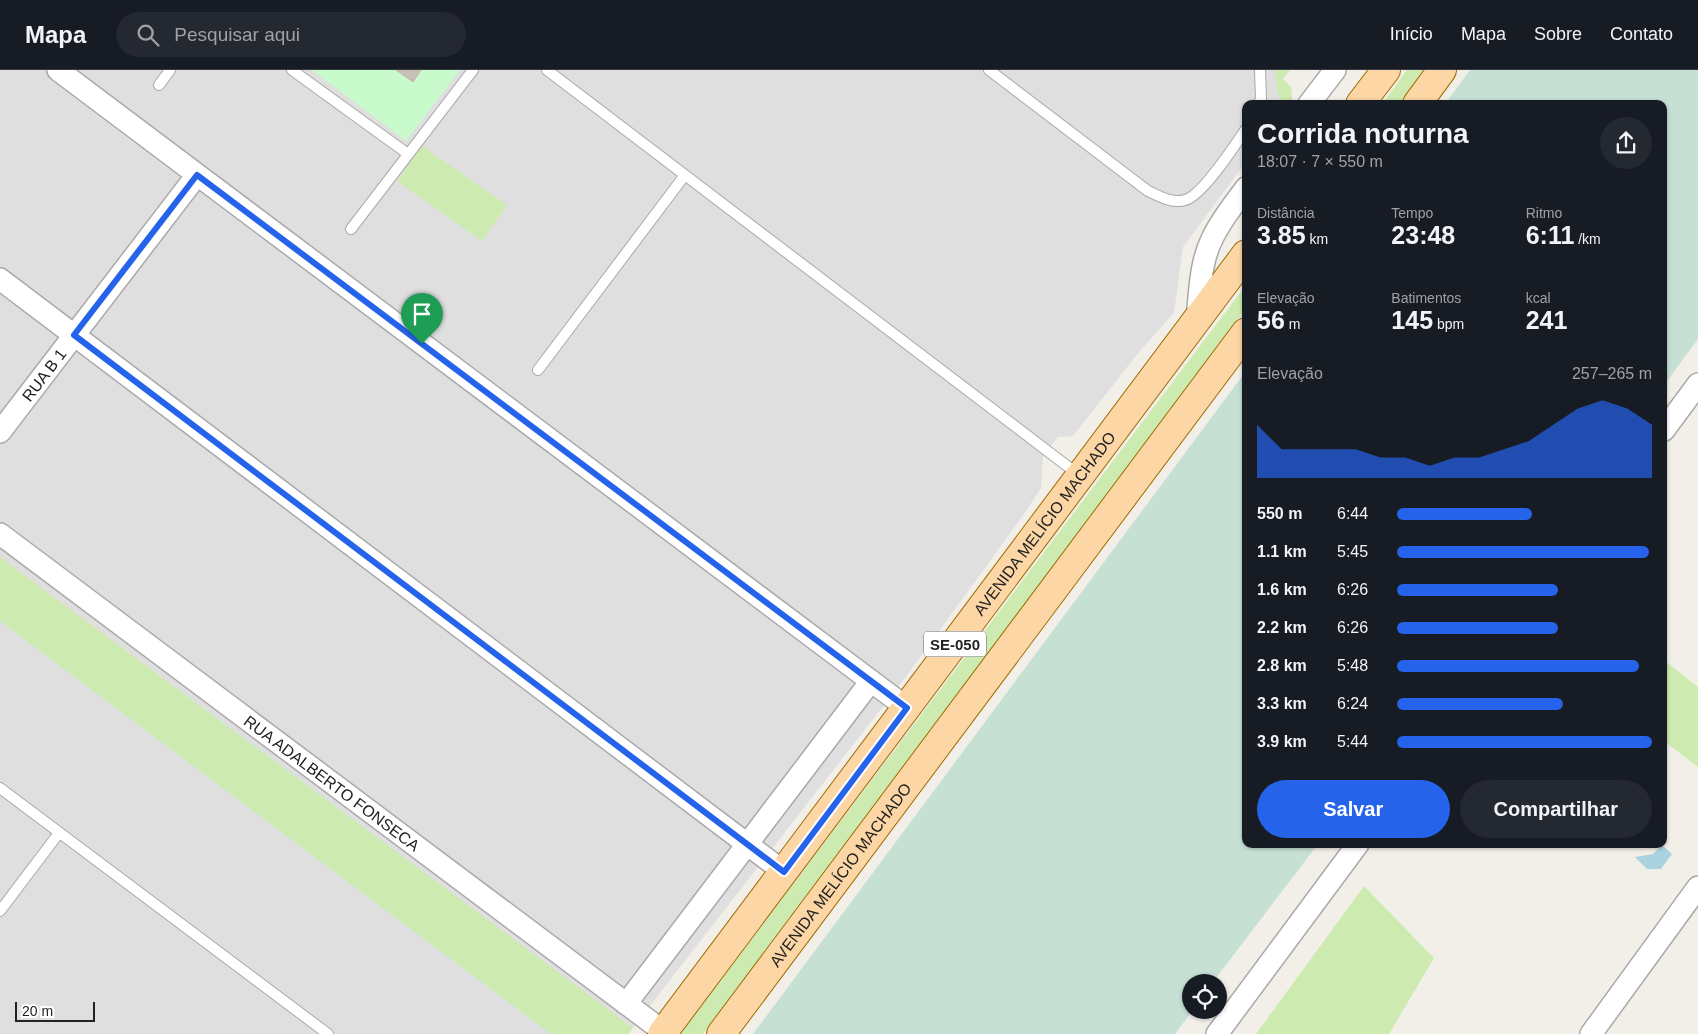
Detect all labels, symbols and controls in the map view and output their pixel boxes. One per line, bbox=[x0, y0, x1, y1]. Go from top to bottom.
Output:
search box bbox=[116, 12, 466, 57]
text: Mapa bbox=[25, 21, 86, 48]
icon: search bbox=[134, 21, 162, 49]
text: Pesquisar aqui bbox=[174, 24, 300, 45]
text: Início bbox=[1390, 24, 1433, 44]
text: Mapa bbox=[1461, 24, 1506, 44]
text: Sobre bbox=[1534, 24, 1582, 44]
text: Contato bbox=[1610, 24, 1673, 44]
button: share bbox=[1600, 117, 1652, 169]
text: Corrida noturna bbox=[1257, 118, 1469, 149]
text: 18:07 · 7 × 550 m bbox=[1257, 153, 1383, 170]
text: Distância bbox=[1257, 205, 1315, 221]
text: Tempo bbox=[1391, 205, 1433, 221]
text: Ritmo bbox=[1526, 205, 1562, 221]
text: 3.85 bbox=[1257, 221, 1306, 249]
text: 23:48 bbox=[1391, 221, 1455, 249]
text: 6:11 bbox=[1526, 221, 1574, 249]
text: km bbox=[1306, 231, 1328, 247]
text: /km bbox=[1574, 231, 1601, 247]
text: Elevação bbox=[1257, 290, 1315, 306]
text: Batimentos bbox=[1391, 290, 1461, 306]
text: kcal bbox=[1526, 290, 1551, 306]
pin bbox=[401, 293, 443, 344]
icon: arrive bbox=[408, 300, 436, 328]
text: 56 bbox=[1257, 306, 1285, 334]
text: 145 bbox=[1391, 306, 1433, 334]
text: 241 bbox=[1526, 306, 1567, 334]
text: m bbox=[1285, 316, 1300, 332]
text: bpm bbox=[1433, 316, 1464, 332]
street label: RUA B 1 bbox=[18, 345, 69, 404]
text: Elevação bbox=[1257, 365, 1323, 382]
text: 257–265 m bbox=[1572, 365, 1652, 382]
street label: AVENIDA MELÍCIO MACHADO bbox=[970, 428, 1119, 618]
text: 550 m bbox=[1257, 505, 1302, 522]
text: 6:44 bbox=[1337, 505, 1368, 522]
text: 1.1 km bbox=[1257, 543, 1307, 560]
text: 5:45 bbox=[1337, 543, 1368, 560]
text: 1.6 km bbox=[1257, 581, 1307, 598]
text: 6:26 bbox=[1337, 581, 1368, 598]
text: 2.2 km bbox=[1257, 619, 1307, 636]
text: 6:26 bbox=[1337, 619, 1368, 636]
road number: SE-050 bbox=[924, 632, 986, 656]
text: 2.8 km bbox=[1257, 657, 1307, 674]
text: 5:48 bbox=[1337, 657, 1368, 674]
text: 3.3 km bbox=[1257, 695, 1307, 712]
text: 6:24 bbox=[1337, 695, 1368, 712]
street label: RUA ADALBERTO FONSECA bbox=[241, 712, 423, 854]
text: 3.9 km bbox=[1257, 733, 1307, 750]
text: 5:44 bbox=[1337, 733, 1368, 750]
street label: AVENIDA MELÍCIO MACHADO bbox=[766, 780, 914, 970]
button: Salvar bbox=[1257, 780, 1450, 838]
button: Compartilhar bbox=[1460, 780, 1652, 838]
map controls bbox=[1182, 974, 1227, 1019]
button: locate bbox=[1182, 974, 1227, 1019]
scale bar bbox=[15, 999, 95, 1022]
text: 20 m bbox=[22, 1003, 53, 1019]

